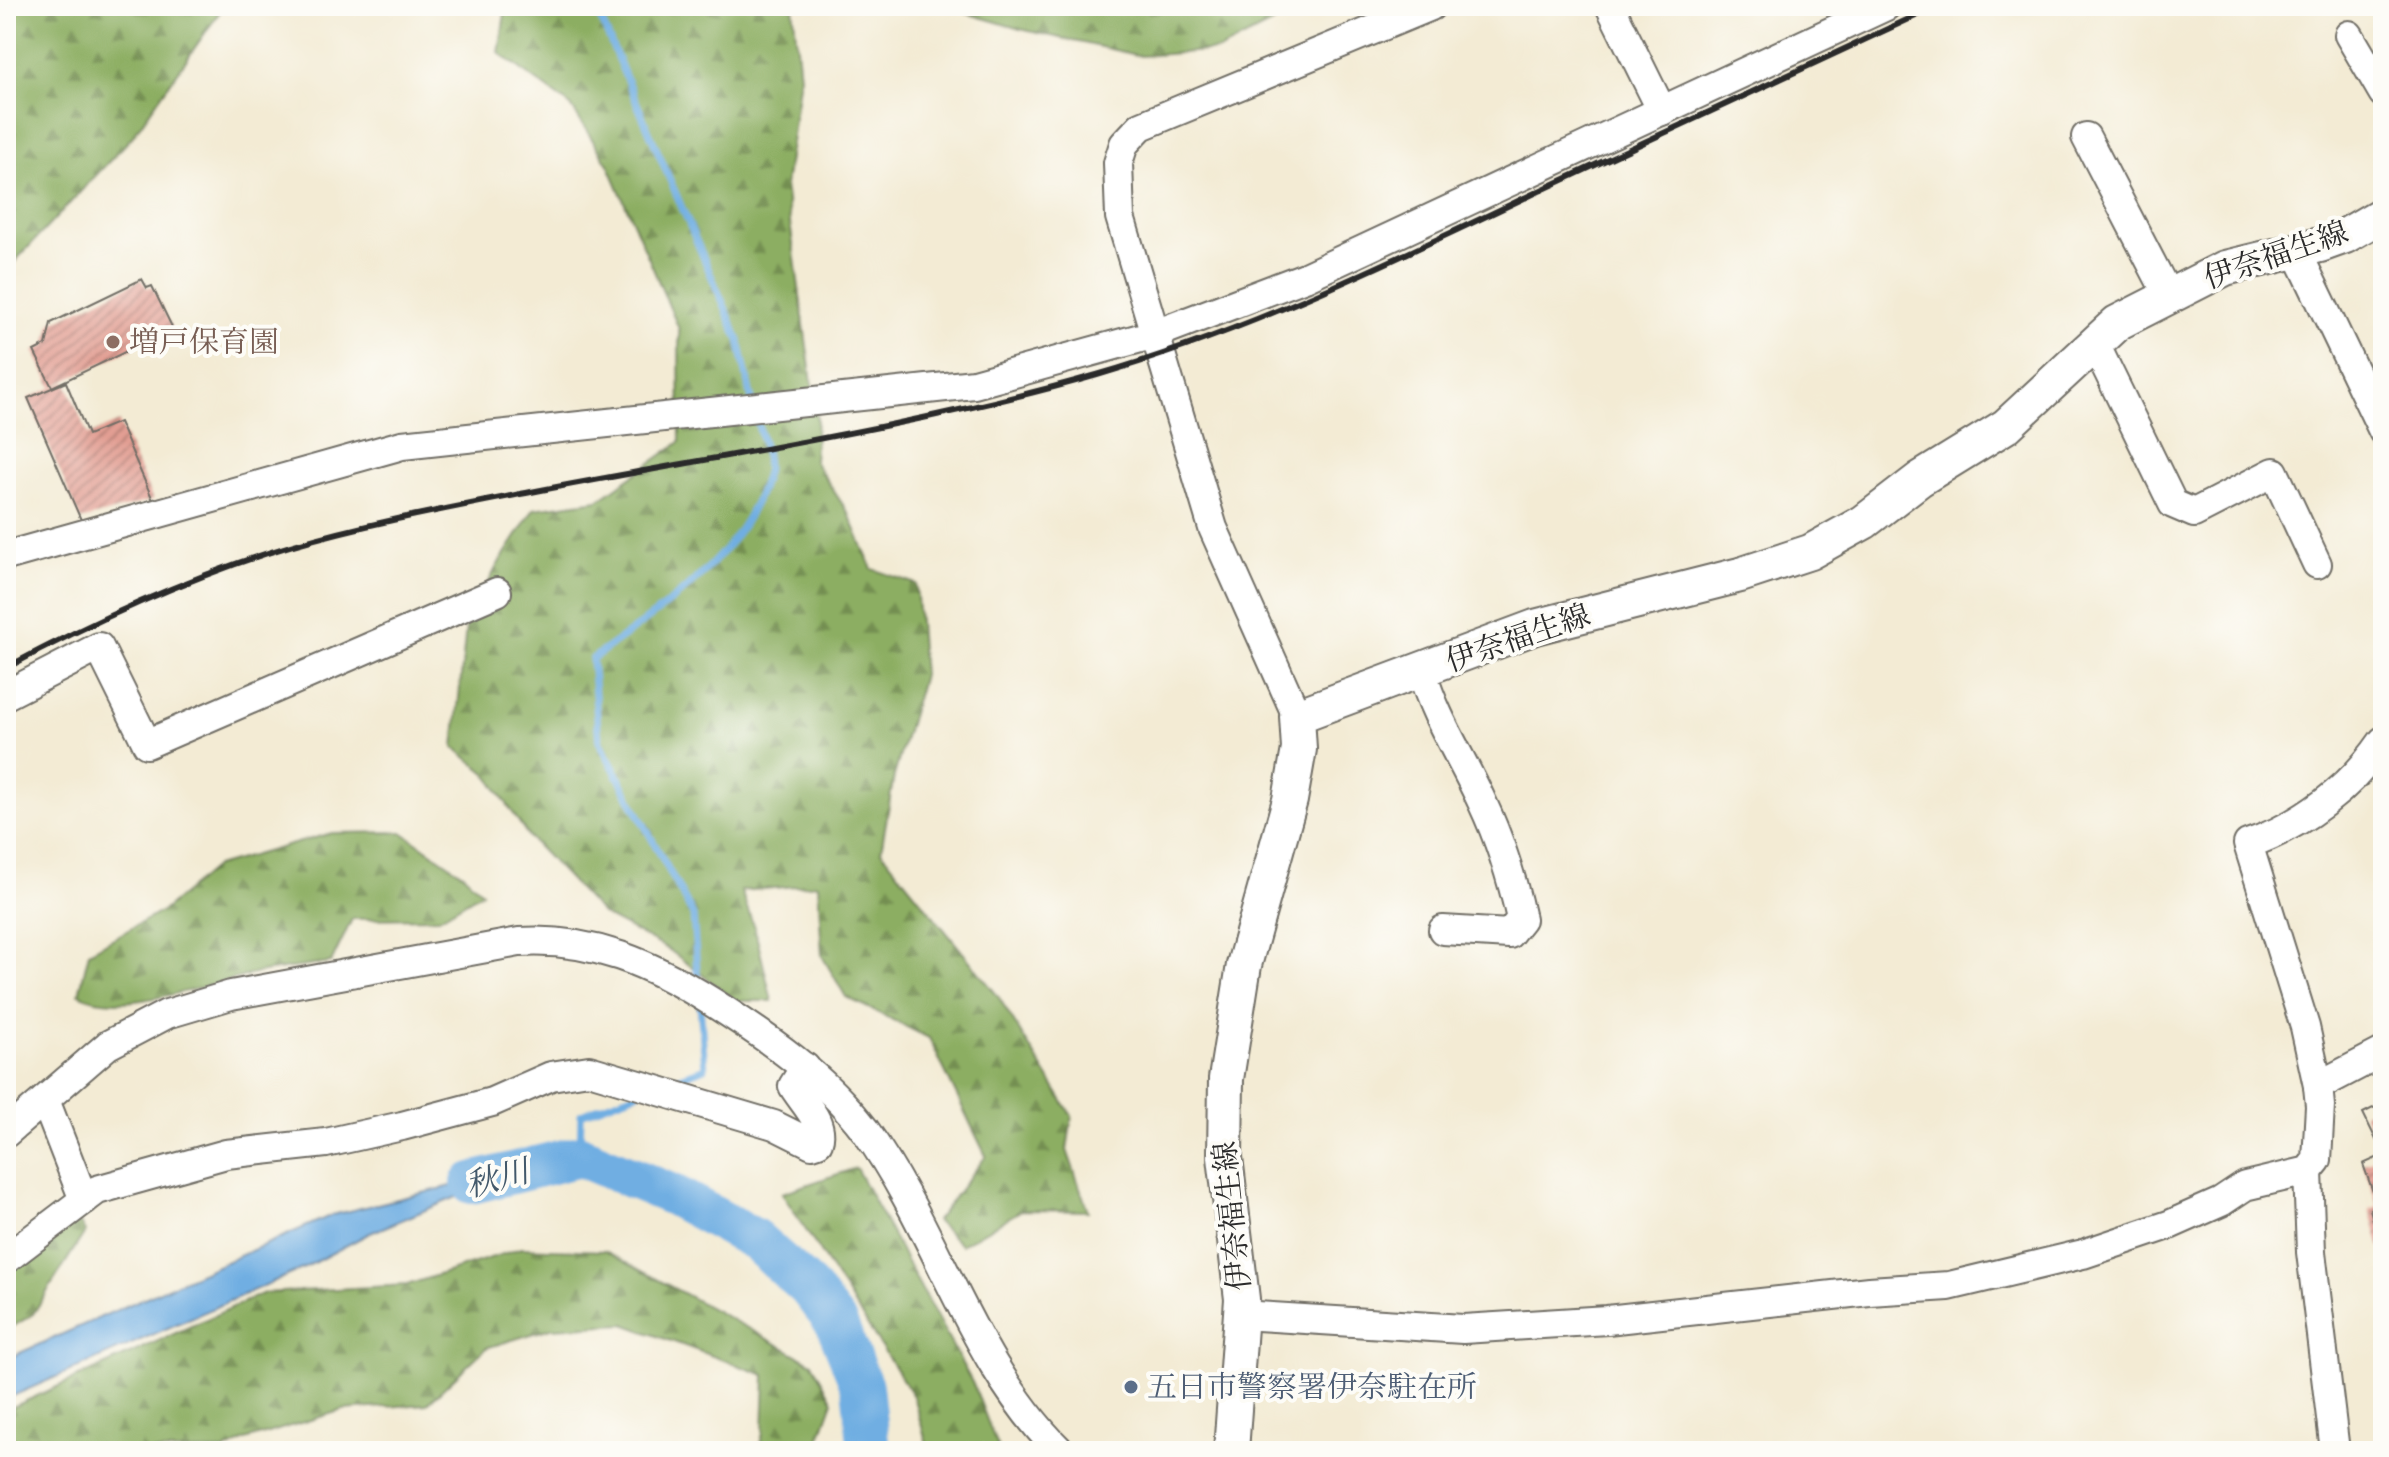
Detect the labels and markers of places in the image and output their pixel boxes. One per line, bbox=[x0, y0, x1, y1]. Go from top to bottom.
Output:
place label: 増戸保育園 bbox=[129, 319, 279, 363]
marker: 増戸保育園 bbox=[104, 333, 122, 351]
place label: 五日市警察署伊奈駐在所 bbox=[1147, 1364, 1477, 1408]
marker: 五日市警察署伊奈駐在所 bbox=[1122, 1378, 1140, 1396]

